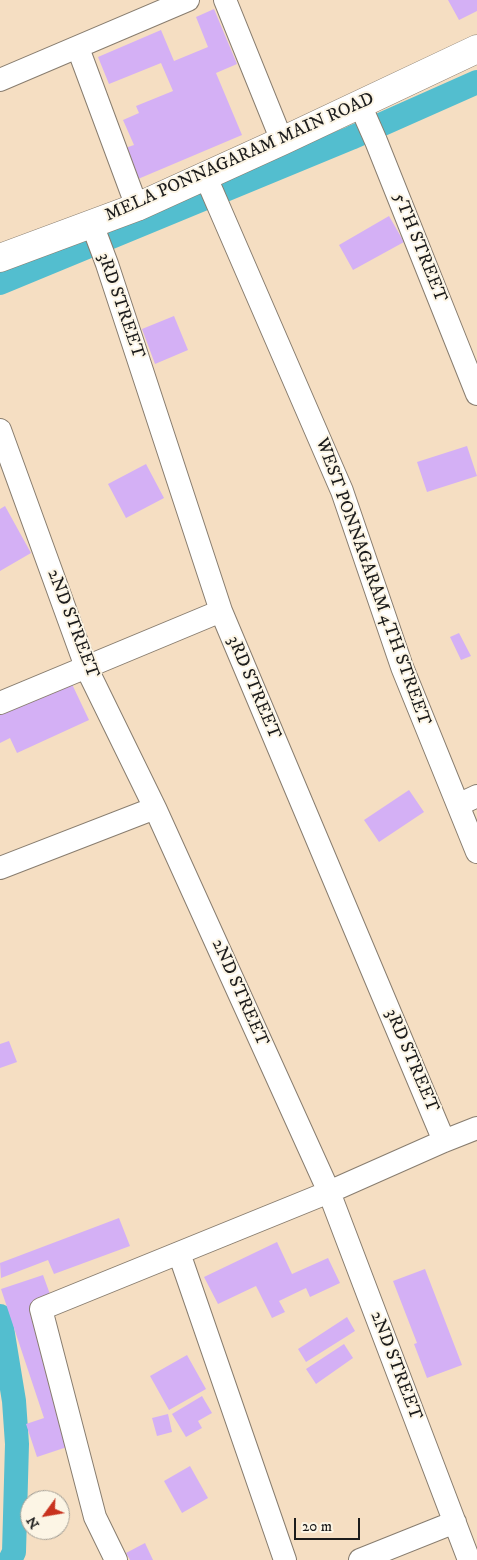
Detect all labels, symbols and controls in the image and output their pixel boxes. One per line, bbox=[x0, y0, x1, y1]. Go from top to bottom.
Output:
street label: MELA PONNAGARAM MAIN ROAD bbox=[102, 89, 378, 227]
street label: 5TH STREET bbox=[387, 190, 451, 306]
street label: 3RD STREET bbox=[92, 250, 148, 362]
street label: WEST PONNAGARAM 4TH STREET bbox=[310, 435, 434, 729]
street label: 2ND STREET bbox=[41, 566, 103, 682]
street label: 3RD STREET bbox=[222, 633, 284, 743]
street label: 2ND STREET bbox=[206, 936, 272, 1050]
street label: 3RD STREET bbox=[380, 1006, 442, 1116]
street label: 2ND STREET bbox=[364, 1308, 426, 1424]
north arrow bbox=[20, 1490, 70, 1540]
scale bar bbox=[297, 1508, 363, 1540]
text: N bbox=[22, 1513, 44, 1532]
text: 20 m bbox=[302, 1517, 332, 1536]

